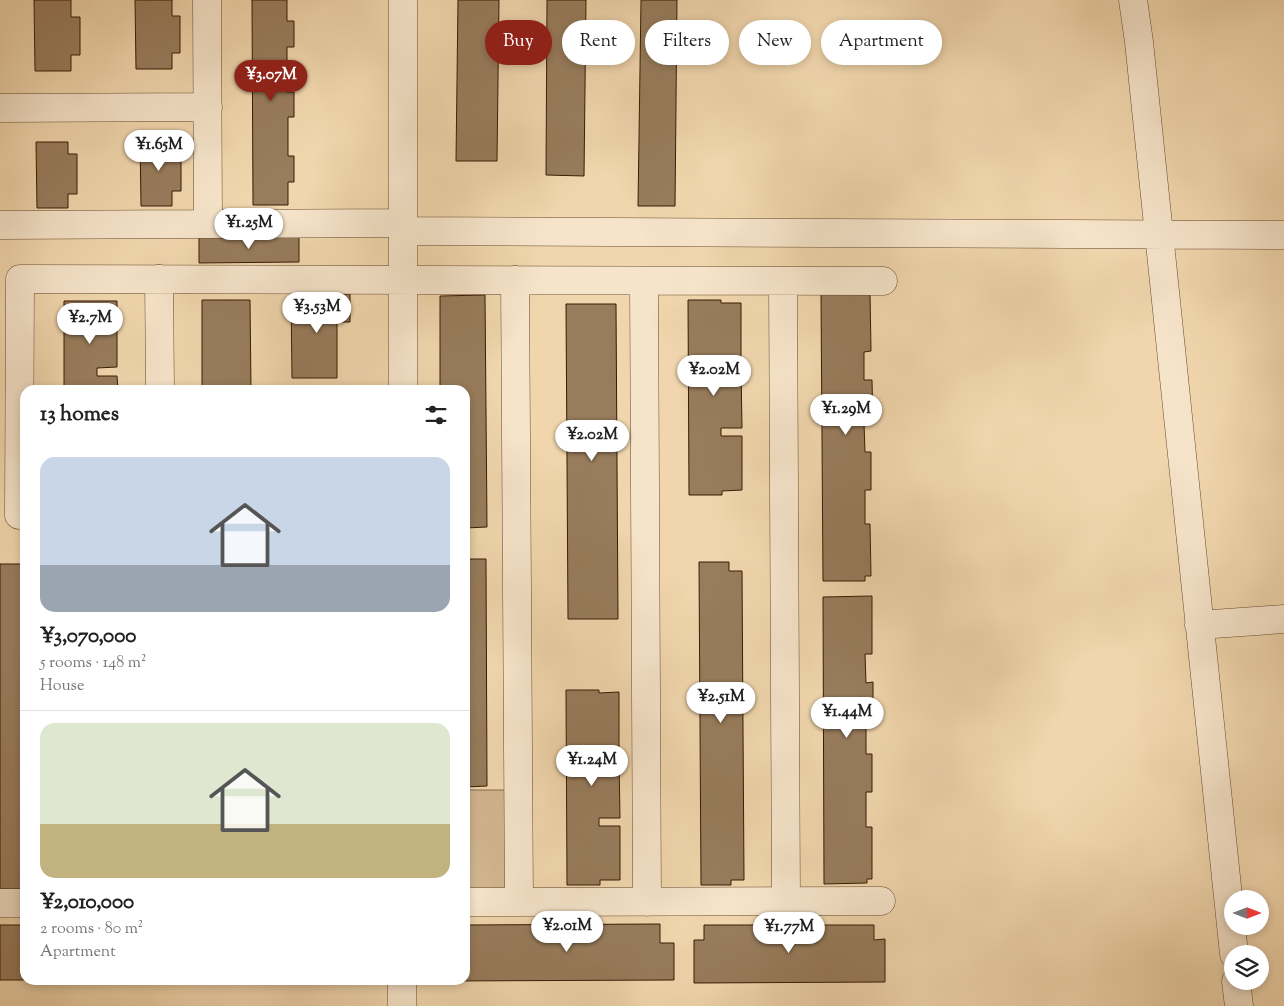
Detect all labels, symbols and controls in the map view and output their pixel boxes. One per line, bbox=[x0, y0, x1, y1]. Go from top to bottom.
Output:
chip: Buy bbox=[485, 20, 552, 65]
chip: Rent bbox=[562, 20, 635, 65]
chip: Filters bbox=[645, 20, 729, 65]
chip: New bbox=[739, 20, 811, 65]
chip: Apartment bbox=[821, 20, 942, 65]
pin: ¥3.07M bbox=[230, 59, 312, 102]
text: ¥3.07M bbox=[245, 64, 297, 87]
pin: ¥1.65M bbox=[118, 130, 200, 172]
text: ¥1.65M bbox=[135, 134, 183, 157]
pin: ¥1.25M bbox=[208, 208, 290, 250]
text: ¥1.25M bbox=[225, 212, 273, 235]
pin: ¥3.53M bbox=[276, 292, 358, 334]
text: ¥3.53M bbox=[293, 296, 341, 319]
pin: ¥2.7M bbox=[55, 302, 125, 345]
text: ¥2.7M bbox=[68, 307, 112, 330]
pin: ¥2.02M bbox=[673, 354, 755, 397]
text: ¥2.02M bbox=[688, 359, 740, 382]
pin: ¥1.29M bbox=[805, 394, 887, 436]
text: ¥1.29M bbox=[821, 398, 871, 421]
text: 13 homes bbox=[40, 400, 119, 430]
icon: filters bbox=[422, 401, 450, 429]
pin: ¥2.02M bbox=[551, 420, 633, 462]
text: ¥2.02M bbox=[566, 424, 618, 447]
icon: home bbox=[200, 490, 290, 580]
text: ¥3,070,000 bbox=[40, 622, 136, 652]
text: 5 rooms · 148 m² bbox=[40, 652, 146, 675]
text: House bbox=[40, 675, 84, 698]
pin: ¥2.51M bbox=[680, 682, 762, 724]
text: ¥2.51M bbox=[697, 686, 745, 709]
pin: ¥1.44M bbox=[806, 696, 888, 739]
text: ¥1.44M bbox=[822, 701, 872, 724]
pin: ¥1.24M bbox=[551, 744, 633, 787]
text: ¥1.24M bbox=[567, 749, 617, 772]
icon: home bbox=[200, 755, 290, 845]
text: ¥2,010,000 bbox=[40, 888, 134, 918]
north arrow bbox=[1224, 890, 1269, 935]
map controls bbox=[1224, 890, 1269, 990]
pin: ¥2.01M bbox=[526, 910, 608, 953]
pin: ¥1.77M bbox=[748, 912, 830, 954]
text: ¥2.01M bbox=[542, 915, 592, 938]
text: ¥1.77M bbox=[764, 916, 814, 939]
text: 2 rooms · 80 m² bbox=[40, 918, 143, 941]
text: Apartment bbox=[40, 941, 116, 964]
button: layers bbox=[1224, 945, 1269, 990]

